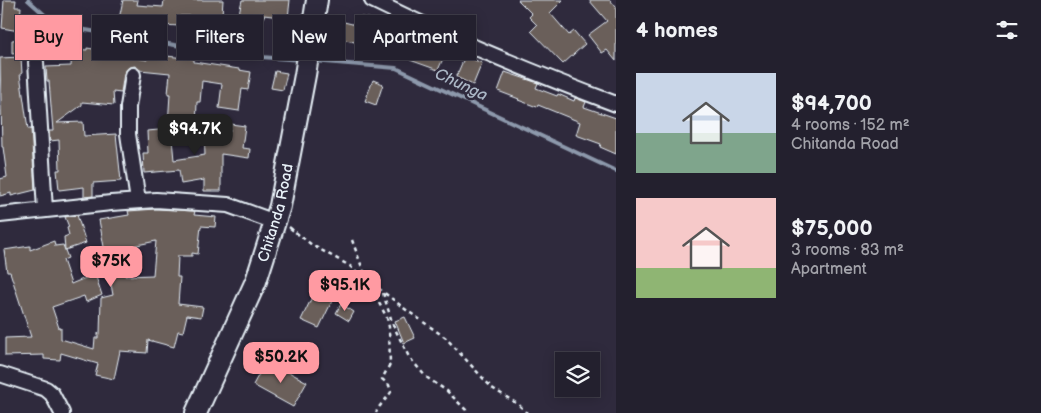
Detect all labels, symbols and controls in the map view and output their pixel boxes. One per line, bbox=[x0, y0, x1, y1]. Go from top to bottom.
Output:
chip: Buy bbox=[15, 15, 82, 60]
chip: Rent bbox=[92, 15, 167, 60]
chip: Filters bbox=[177, 15, 263, 60]
chip: New bbox=[273, 15, 345, 60]
chip: Apartment bbox=[355, 15, 476, 60]
icon: filters bbox=[993, 16, 1021, 44]
text: 4 homes bbox=[636, 18, 718, 43]
water label: Chunga bbox=[432, 65, 490, 105]
text: $94,700 bbox=[791, 91, 872, 116]
icon: home bbox=[676, 93, 736, 153]
pin: $94.7K bbox=[154, 114, 236, 156]
text: 4 rooms · 152 m² bbox=[791, 116, 910, 135]
text: $94.7K bbox=[169, 120, 221, 139]
text: Chitanda Road bbox=[791, 135, 899, 154]
street label: Chitanda Road bbox=[253, 162, 297, 264]
text: $75,000 bbox=[791, 216, 872, 241]
icon: home bbox=[676, 218, 736, 278]
text: 3 rooms · 83 m² bbox=[791, 241, 904, 260]
pin: $75K bbox=[81, 246, 141, 288]
text: $75K bbox=[91, 252, 131, 271]
text: Apartment bbox=[791, 260, 867, 279]
pin: $95.1K bbox=[304, 270, 386, 312]
text: $95.1K bbox=[320, 276, 370, 295]
pin: $50.2K bbox=[240, 342, 322, 384]
text: $50.2K bbox=[254, 348, 308, 367]
map controls bbox=[555, 352, 600, 397]
button: layers bbox=[555, 352, 600, 397]

